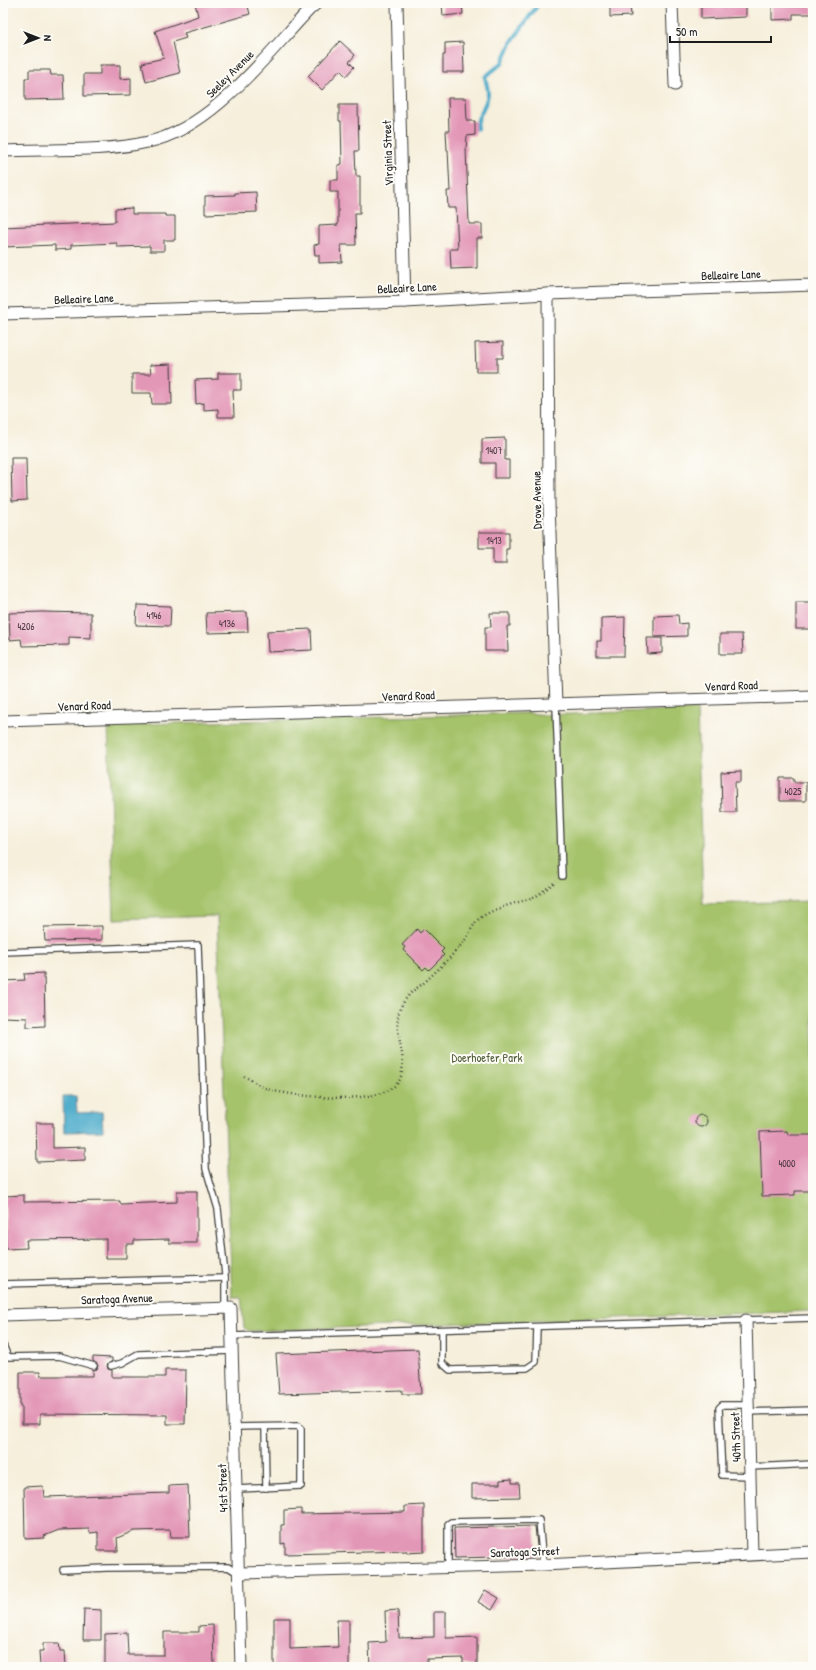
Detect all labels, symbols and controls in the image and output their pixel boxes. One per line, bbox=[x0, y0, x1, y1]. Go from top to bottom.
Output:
north arrow bbox=[18, 18, 58, 58]
scale bar bbox=[670, 18, 771, 44]
text: 50 m bbox=[676, 23, 697, 40]
text: N bbox=[41, 35, 55, 41]
street label: Seeley Avenue bbox=[202, 46, 257, 101]
street label: Virginia Street bbox=[378, 119, 397, 186]
street label: Belleaire Lane bbox=[701, 265, 761, 284]
street label: Belleaire Lane bbox=[377, 277, 437, 298]
street label: Belleaire Lane bbox=[54, 289, 114, 308]
house number: 1407 bbox=[486, 444, 502, 457]
street label: Drove Avenue bbox=[527, 471, 546, 529]
house number: 1413 bbox=[486, 534, 502, 547]
house number: 4146 bbox=[146, 609, 162, 622]
house number: 4136 bbox=[219, 617, 235, 630]
house number: 4206 bbox=[18, 620, 34, 633]
street label: Venard Road bbox=[704, 676, 758, 695]
street label: Venard Road bbox=[381, 686, 435, 705]
street label: Venard Road bbox=[57, 696, 111, 715]
house number: 4025 bbox=[784, 785, 802, 798]
park label: Doerhoefer Park bbox=[451, 1049, 523, 1066]
house number: 4000 bbox=[778, 1157, 796, 1170]
street label: Saratoga Avenue bbox=[81, 1289, 153, 1308]
street label: 40th Street bbox=[726, 1411, 745, 1462]
street label: 41st Street bbox=[213, 1463, 232, 1512]
street label: Saratoga Street bbox=[490, 1542, 561, 1561]

